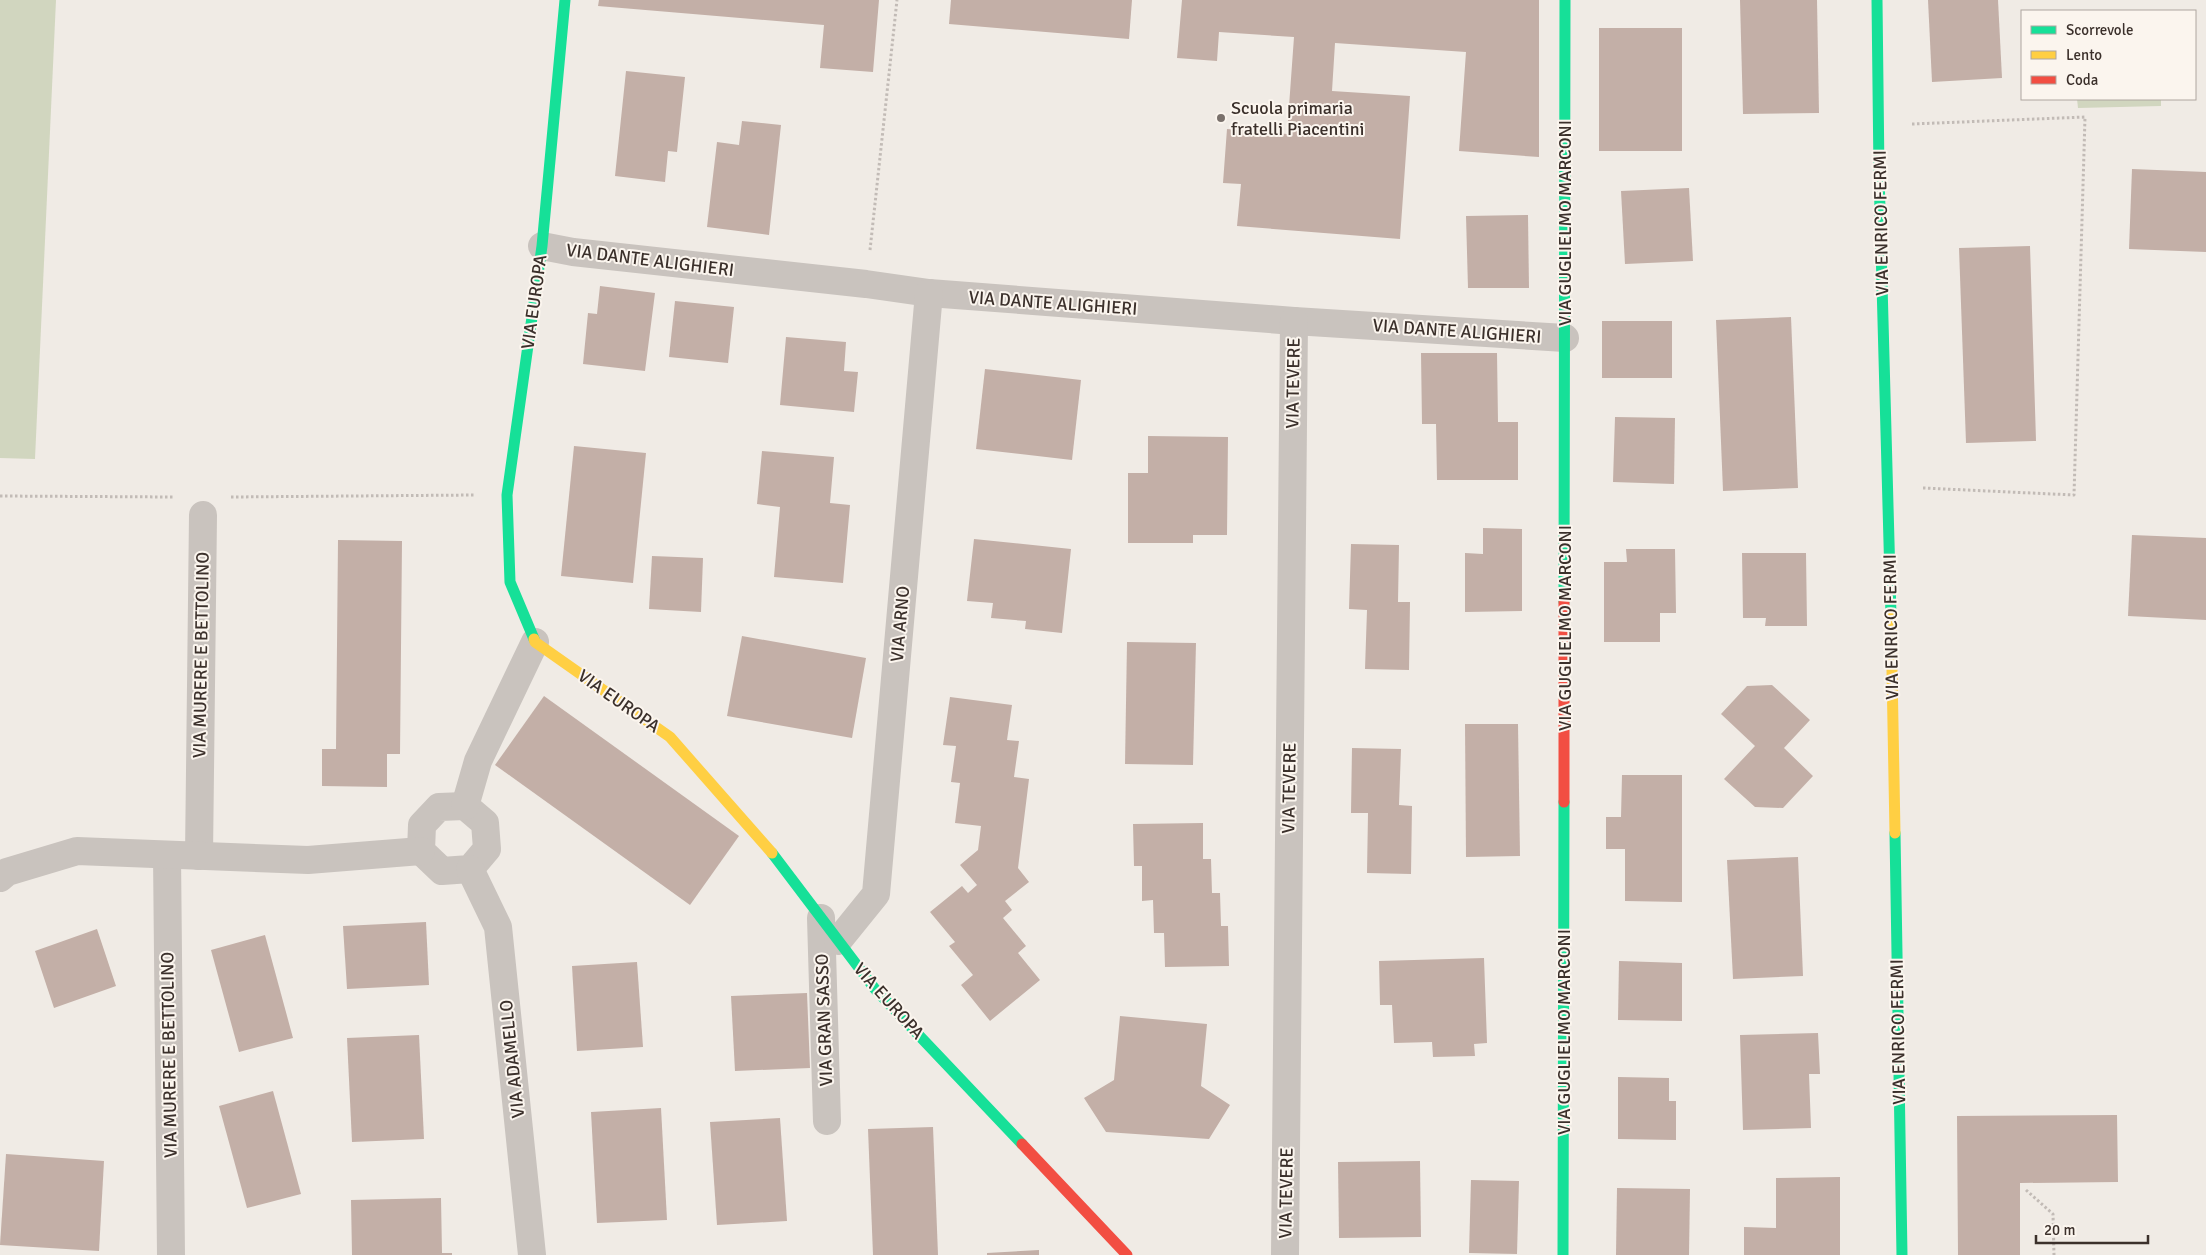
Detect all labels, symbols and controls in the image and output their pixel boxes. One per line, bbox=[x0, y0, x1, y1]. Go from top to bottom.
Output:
legend bbox=[2021, 10, 2196, 100]
text: Scorrevole bbox=[2066, 21, 2133, 39]
text: Lento bbox=[2066, 46, 2102, 64]
text: Coda bbox=[2066, 71, 2098, 89]
place label: Scuola primaria fratelli Piacentini bbox=[1231, 97, 1364, 140]
marker: Scuola primaria fratelli Piacentini bbox=[1215, 112, 1227, 124]
street label: VIA GUGLIELMO MARCONI bbox=[1554, 120, 1576, 326]
street label: VIA ENRICO FERMI bbox=[1869, 150, 1893, 296]
street label: VIA DANTE ALIGHIERI bbox=[565, 239, 735, 281]
street label: VIA EUROPA bbox=[516, 253, 552, 351]
street label: VIA DANTE ALIGHIERI bbox=[968, 286, 1138, 320]
street label: VIA DANTE ALIGHIERI bbox=[1372, 314, 1542, 348]
street label: VIA TEVERE bbox=[1281, 337, 1305, 429]
street label: VIA GUGLIELMO MARCONI bbox=[1554, 525, 1576, 731]
street label: VIA MURERE E BETTOLINO bbox=[188, 552, 214, 758]
street label: VIA ENRICO FERMI bbox=[1879, 554, 1903, 700]
street label: VIA ARNO bbox=[886, 585, 914, 663]
street label: VIA EUROPA bbox=[574, 665, 664, 737]
street label: VIA TEVERE bbox=[1277, 742, 1301, 834]
street label: VIA GUGLIELMO MARCONI bbox=[1553, 929, 1575, 1135]
street label: VIA MURERE E BETTOLINO bbox=[156, 952, 182, 1158]
street label: VIA GRAN SASSO bbox=[811, 953, 837, 1087]
street label: VIA EUROPA bbox=[849, 958, 929, 1044]
street label: VIA ENRICO FERMI bbox=[1886, 959, 1910, 1105]
street label: VIA ADAMELLO bbox=[495, 999, 529, 1119]
street label: VIA TEVERE bbox=[1274, 1147, 1298, 1239]
scale bar bbox=[2036, 1212, 2148, 1244]
text: 20 m bbox=[2044, 1221, 2075, 1239]

